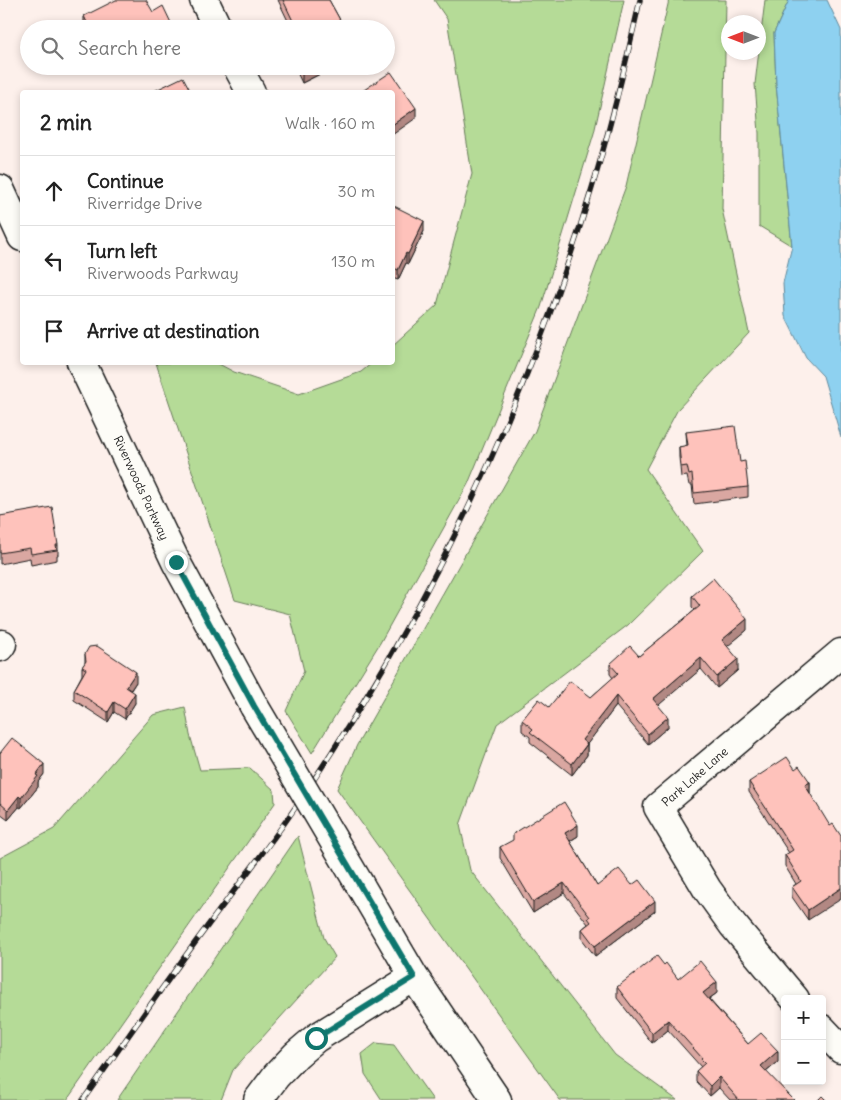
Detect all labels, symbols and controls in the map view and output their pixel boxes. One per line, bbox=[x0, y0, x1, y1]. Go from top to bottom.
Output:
north arrow bbox=[721, 15, 766, 60]
search box bbox=[20, 20, 395, 75]
icon: search bbox=[38, 34, 66, 62]
text: Search here bbox=[78, 36, 181, 60]
text: 2 min bbox=[40, 109, 92, 136]
text: Walk · 160 m bbox=[285, 113, 375, 133]
text: Continue bbox=[87, 169, 164, 193]
icon: ahead bbox=[40, 177, 68, 205]
text: 30 m bbox=[338, 181, 375, 201]
text: Riverridge Drive bbox=[87, 193, 202, 213]
text: Turn left bbox=[87, 239, 157, 263]
icon: left bbox=[40, 247, 68, 275]
text: 130 m bbox=[331, 251, 375, 271]
text: Riverwoods Parkway bbox=[87, 263, 239, 283]
icon: arrive bbox=[40, 317, 68, 345]
text: Arrive at destination bbox=[87, 319, 260, 343]
street label: Riverwoods Parkway bbox=[111, 433, 172, 542]
route end bbox=[165, 551, 188, 574]
street label: Park Lake Lane bbox=[658, 744, 731, 810]
map controls bbox=[781, 995, 826, 1085]
button: + bbox=[781, 995, 826, 1040]
route start bbox=[305, 1027, 328, 1050]
button: − bbox=[781, 1040, 826, 1085]

